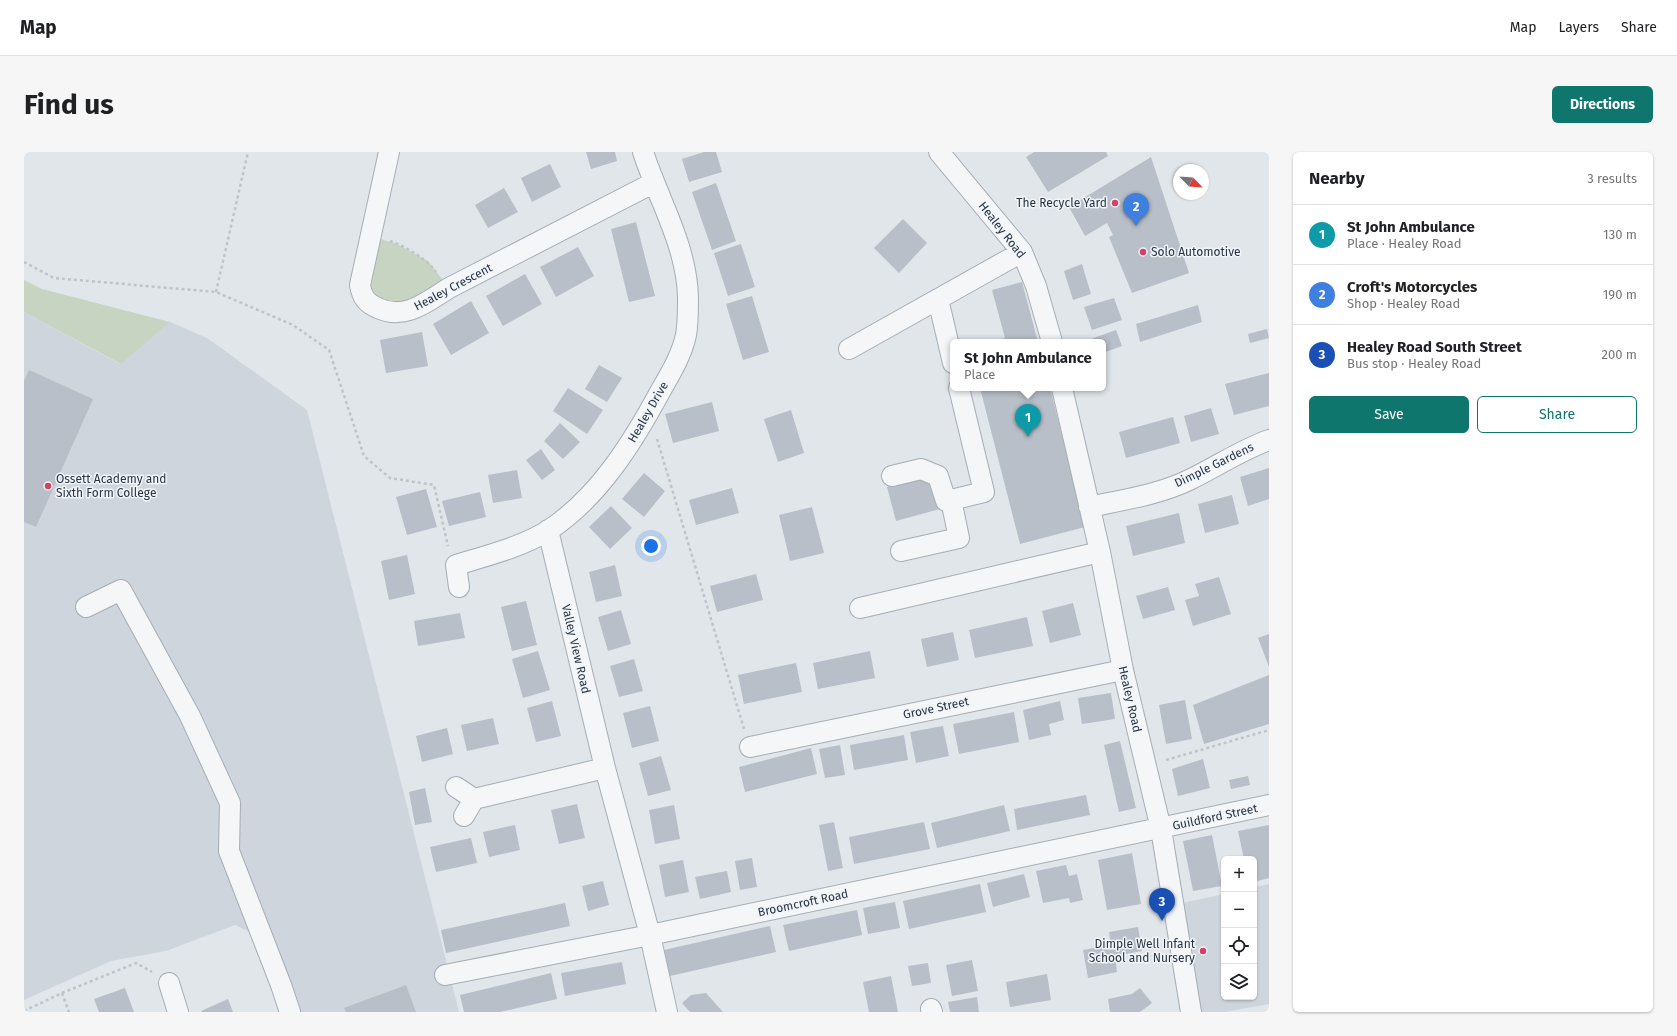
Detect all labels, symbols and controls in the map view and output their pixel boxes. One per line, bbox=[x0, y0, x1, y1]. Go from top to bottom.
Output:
text: Map bbox=[20, 16, 57, 39]
text: Map bbox=[1510, 19, 1536, 36]
text: Layers bbox=[1558, 19, 1599, 36]
text: Share bbox=[1621, 19, 1657, 36]
button: Directions bbox=[1552, 86, 1653, 123]
text: Find us bbox=[24, 88, 114, 121]
north arrow bbox=[1173, 164, 1209, 200]
text: Nearby bbox=[1309, 168, 1364, 189]
text: 3 results bbox=[1587, 171, 1637, 186]
pin: 2 bbox=[1123, 193, 1149, 226]
place label: The Recycle Yard bbox=[1016, 196, 1107, 210]
marker: The Recycle Yard bbox=[1110, 198, 1120, 208]
street label: Healey Road bbox=[976, 199, 1028, 261]
text: St John Ambulance bbox=[1347, 218, 1475, 236]
text: 1 bbox=[1319, 227, 1325, 242]
text: 130 m bbox=[1603, 227, 1637, 242]
text: Place · Healey Road bbox=[1347, 236, 1462, 251]
place label: Solo Automotive bbox=[1151, 245, 1241, 259]
marker: Solo Automotive bbox=[1138, 247, 1148, 257]
street label: Healey Crescent bbox=[412, 260, 495, 313]
text: Croft's Motorcycles bbox=[1347, 278, 1477, 296]
text: 2 bbox=[1319, 287, 1325, 302]
text: 190 m bbox=[1603, 287, 1637, 302]
text: Shop · Healey Road bbox=[1347, 296, 1460, 311]
text: Healey Road South Street bbox=[1347, 338, 1522, 356]
popup bbox=[950, 339, 1106, 391]
text: 3 bbox=[1319, 347, 1325, 362]
text: 200 m bbox=[1601, 347, 1637, 362]
text: St John Ambulance bbox=[964, 349, 1092, 367]
text: Bus stop · Healey Road bbox=[1347, 356, 1481, 371]
text: Place bbox=[964, 367, 995, 382]
street label: Healey Drive bbox=[625, 379, 671, 445]
button: Save bbox=[1309, 396, 1469, 433]
button: Share bbox=[1477, 396, 1637, 433]
pin: 1 bbox=[1015, 404, 1041, 437]
street label: Dimple Gardens bbox=[1172, 440, 1256, 490]
place label: Ossett Academy and Sixth Form College bbox=[56, 472, 167, 500]
marker: Ossett Academy and Sixth Form College bbox=[43, 481, 53, 491]
your location bbox=[641, 536, 661, 556]
street label: Valley View Road bbox=[559, 603, 593, 695]
street label: Healey Road bbox=[1116, 664, 1144, 734]
street label: Grove Street bbox=[902, 694, 971, 722]
street label: Guildford Street bbox=[1171, 801, 1259, 833]
map controls bbox=[1221, 856, 1257, 1000]
button: + bbox=[1221, 856, 1257, 892]
street label: Broomcroft Road bbox=[757, 887, 849, 919]
pin: 3 bbox=[1149, 888, 1175, 921]
button: − bbox=[1221, 892, 1257, 928]
button: locate bbox=[1221, 928, 1257, 964]
place label: Dimple Well Infant School and Nursery bbox=[1089, 937, 1196, 965]
marker: Dimple Well Infant School and Nursery bbox=[1198, 946, 1208, 956]
button: layers bbox=[1221, 964, 1257, 1000]

